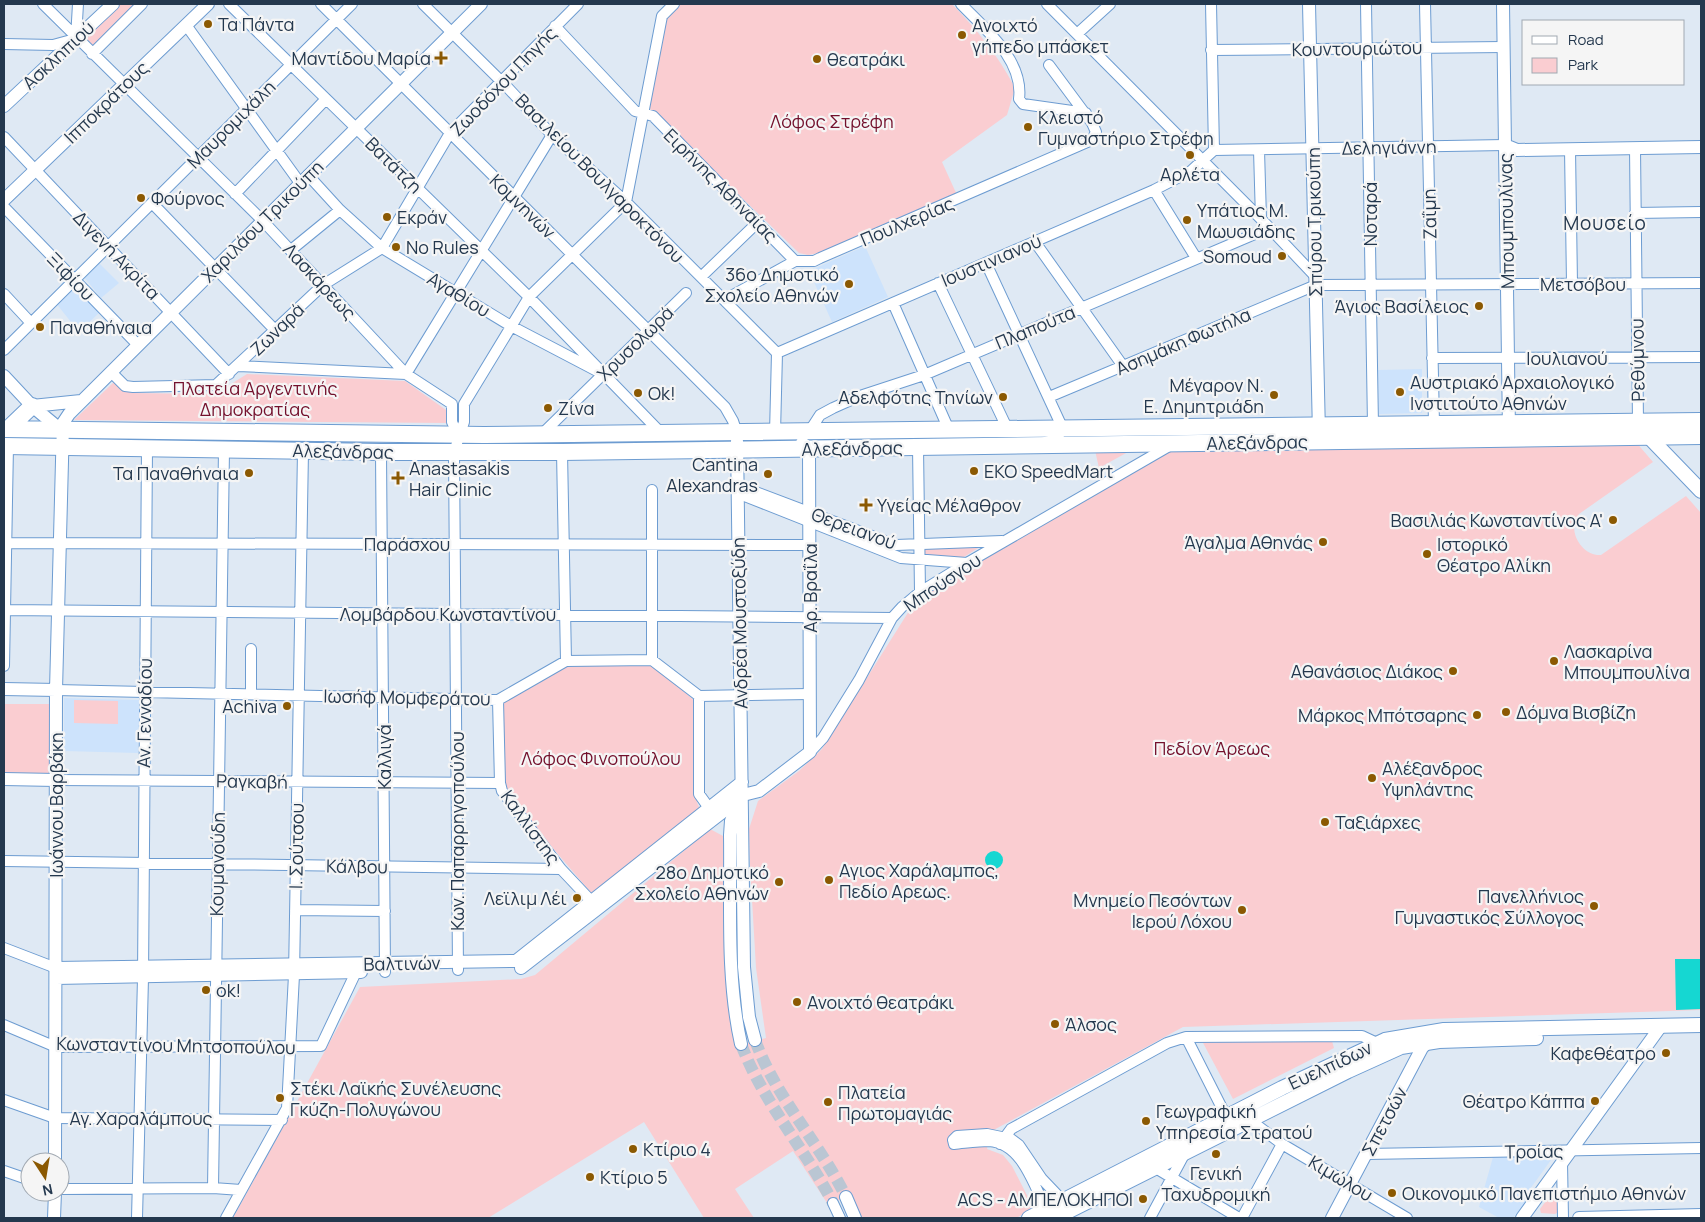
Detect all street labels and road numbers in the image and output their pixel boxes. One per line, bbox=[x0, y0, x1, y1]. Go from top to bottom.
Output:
street label: Ασκληπιού bbox=[17, 15, 99, 95]
street label: Ζωοδόχου Πηγής bbox=[445, 21, 562, 141]
street label: Κουντουριώτου bbox=[1291, 35, 1423, 61]
street label: Ιπποκράτους bbox=[59, 56, 153, 148]
street label: Μαυρομιχάλη bbox=[182, 75, 280, 173]
street label: Βασιλείου Βουλγαροκτόνου bbox=[510, 88, 690, 268]
street label: Ειρήνης Αθηναίας bbox=[659, 123, 783, 247]
street label: Βατάτζη bbox=[361, 132, 427, 198]
street label: Δεληγιάννη bbox=[1341, 134, 1437, 160]
street label: Σπύρου Τρικούπη bbox=[1301, 147, 1327, 297]
street label: Μπουμπουλίνας bbox=[1493, 153, 1519, 289]
street label: Χαριλάου Τρικούπη bbox=[196, 155, 328, 287]
street label: Κομνηνών bbox=[485, 169, 561, 243]
street label: Νοταρά bbox=[1358, 182, 1382, 246]
street label: Ζαΐμη bbox=[1417, 189, 1441, 239]
street label: Πουλχερίας bbox=[857, 191, 957, 251]
street label: Διγενή Ακρίτα bbox=[68, 205, 166, 305]
street label: Ιουστινιανού bbox=[937, 228, 1045, 292]
street label: Λασκάρεως bbox=[278, 238, 362, 324]
street label: Ξιφίου bbox=[42, 247, 100, 305]
street label: Αγαθίου bbox=[423, 266, 495, 322]
street label: Μετσόβου bbox=[1540, 272, 1626, 296]
street label: Ζωναρά bbox=[245, 297, 309, 361]
street label: Πλαπούτα bbox=[991, 299, 1079, 355]
street label: Χρυσολωρά bbox=[592, 300, 678, 386]
street label: Ασημάκη Φωτήλα bbox=[1112, 302, 1254, 380]
street label: Ρεθύμνου bbox=[1624, 318, 1650, 402]
street label: Ιουλιανού bbox=[1526, 346, 1608, 370]
street label: Αλεξάνδρας bbox=[1206, 429, 1308, 455]
street label: Αλεξάνδρας bbox=[801, 435, 903, 461]
street label: Αλεξάνδρας bbox=[292, 438, 394, 464]
street label: Θερειανού bbox=[808, 502, 900, 554]
street label: Παράσχου bbox=[364, 532, 450, 556]
street label: Ανδρέα Μουστοξύδη bbox=[726, 537, 752, 709]
street label: Αρ. Βραΐλα bbox=[798, 543, 822, 633]
street label: Μπούσγου bbox=[899, 547, 985, 617]
street label: Λομβάρδου Κωνσταντίνου bbox=[340, 602, 556, 626]
street label: Αν. Γενναδίου bbox=[131, 658, 157, 768]
street label: Ιωσήφ Μομφεράτου bbox=[323, 684, 491, 710]
street label: Καλλιγά bbox=[372, 724, 396, 790]
street label: Κων. Παπαρρηγοπούλου bbox=[445, 731, 469, 931]
street label: Ιωάννου Βαρβάκη bbox=[44, 732, 68, 878]
street label: Ραγκαβή bbox=[216, 768, 288, 794]
street label: Καλλίστης bbox=[496, 785, 566, 869]
street label: Ι. Σούτσου bbox=[283, 803, 309, 889]
street label: Κουμανούδη bbox=[204, 812, 230, 916]
street label: Κάλβου bbox=[326, 853, 388, 879]
street label: Βαλτινών bbox=[363, 950, 441, 976]
street label: Κωνσταντίνου Μητσοπούλου bbox=[56, 1031, 296, 1059]
street label: Ευελπίδων bbox=[1284, 1035, 1376, 1095]
street label: Σπετσών bbox=[1356, 1082, 1412, 1160]
street label: Αγ. Χαραλάμπους bbox=[70, 1106, 213, 1130]
street label: Τροίας bbox=[1504, 1138, 1564, 1164]
street label: Κιμώλου bbox=[1305, 1150, 1377, 1206]

